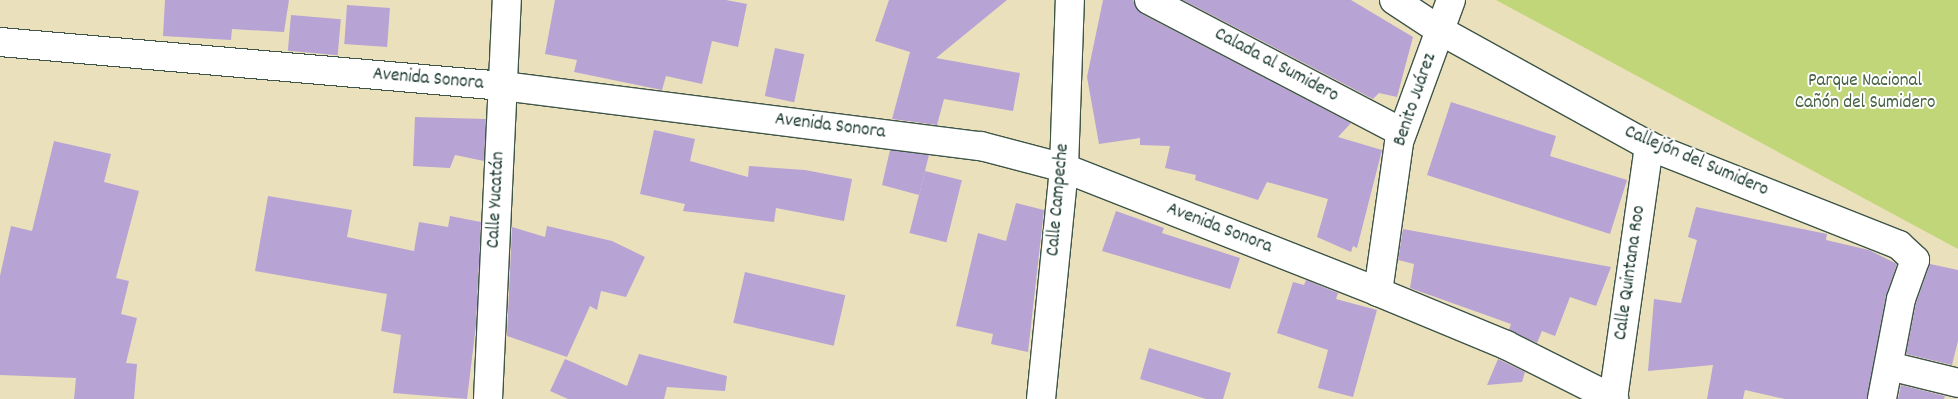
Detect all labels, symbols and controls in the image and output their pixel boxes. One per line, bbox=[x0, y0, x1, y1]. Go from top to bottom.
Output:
street label: Calada al Sumidero bbox=[1210, 24, 1342, 108]
street label: Benito Juárez bbox=[1389, 51, 1443, 149]
street label: Avenida Sonora bbox=[372, 64, 484, 96]
park label: Parque Nacional Cañón del Sumidero bbox=[1795, 71, 1935, 115]
street label: Avenida Sonora bbox=[773, 109, 887, 145]
street label: Callejón del Sumidero bbox=[1621, 121, 1771, 203]
street label: Calle Campeche bbox=[1043, 143, 1075, 257]
street label: Calle Yucatán bbox=[483, 151, 511, 249]
street label: Avenida Sonora bbox=[1163, 198, 1275, 260]
street label: Calle Quintana Roo bbox=[1610, 204, 1652, 342]

